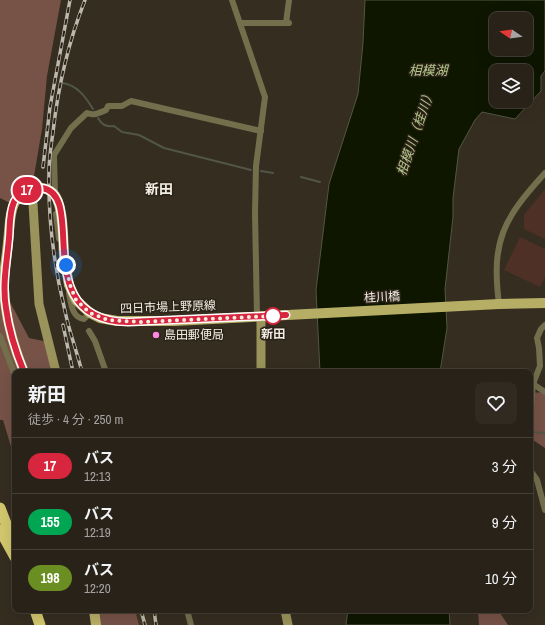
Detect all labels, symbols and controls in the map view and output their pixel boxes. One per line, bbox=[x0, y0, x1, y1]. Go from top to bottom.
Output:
north arrow bbox=[489, 12, 533, 56]
map controls bbox=[489, 12, 533, 108]
water label: 相模湖 bbox=[408, 62, 449, 79]
button: layers bbox=[489, 64, 533, 108]
water label: 相模川（桂川） bbox=[393, 86, 438, 178]
line badge: 17 bbox=[9, 177, 45, 203]
district label: 新田 bbox=[145, 180, 173, 198]
text: 17 bbox=[21, 181, 33, 199]
your location bbox=[56, 255, 76, 275]
street label: 桂川橋 bbox=[364, 288, 400, 306]
street label: 四日市場上野原線 bbox=[120, 297, 216, 317]
marker: 新田 bbox=[264, 307, 282, 325]
place label: 新田 bbox=[261, 326, 285, 342]
place label: 島田郵便局 bbox=[164, 327, 224, 343]
marker: 島田郵便局 bbox=[151, 330, 161, 340]
text: 新田 bbox=[28, 381, 66, 407]
button: heart bbox=[475, 382, 517, 424]
text: 徒歩 · 4 分 · 250 m bbox=[28, 411, 123, 428]
text: バス bbox=[84, 447, 114, 468]
text: 3 分 bbox=[492, 456, 517, 477]
text: 17 bbox=[44, 457, 56, 475]
text: 12:13 bbox=[84, 468, 111, 485]
text: バス bbox=[84, 503, 114, 524]
text: 9 分 bbox=[492, 512, 517, 533]
text: 155 bbox=[40, 513, 60, 531]
text: 12:19 bbox=[84, 524, 111, 541]
text: バス bbox=[84, 559, 114, 580]
text: 10 分 bbox=[485, 568, 517, 589]
text: 198 bbox=[40, 569, 60, 587]
text: 12:20 bbox=[84, 580, 111, 597]

